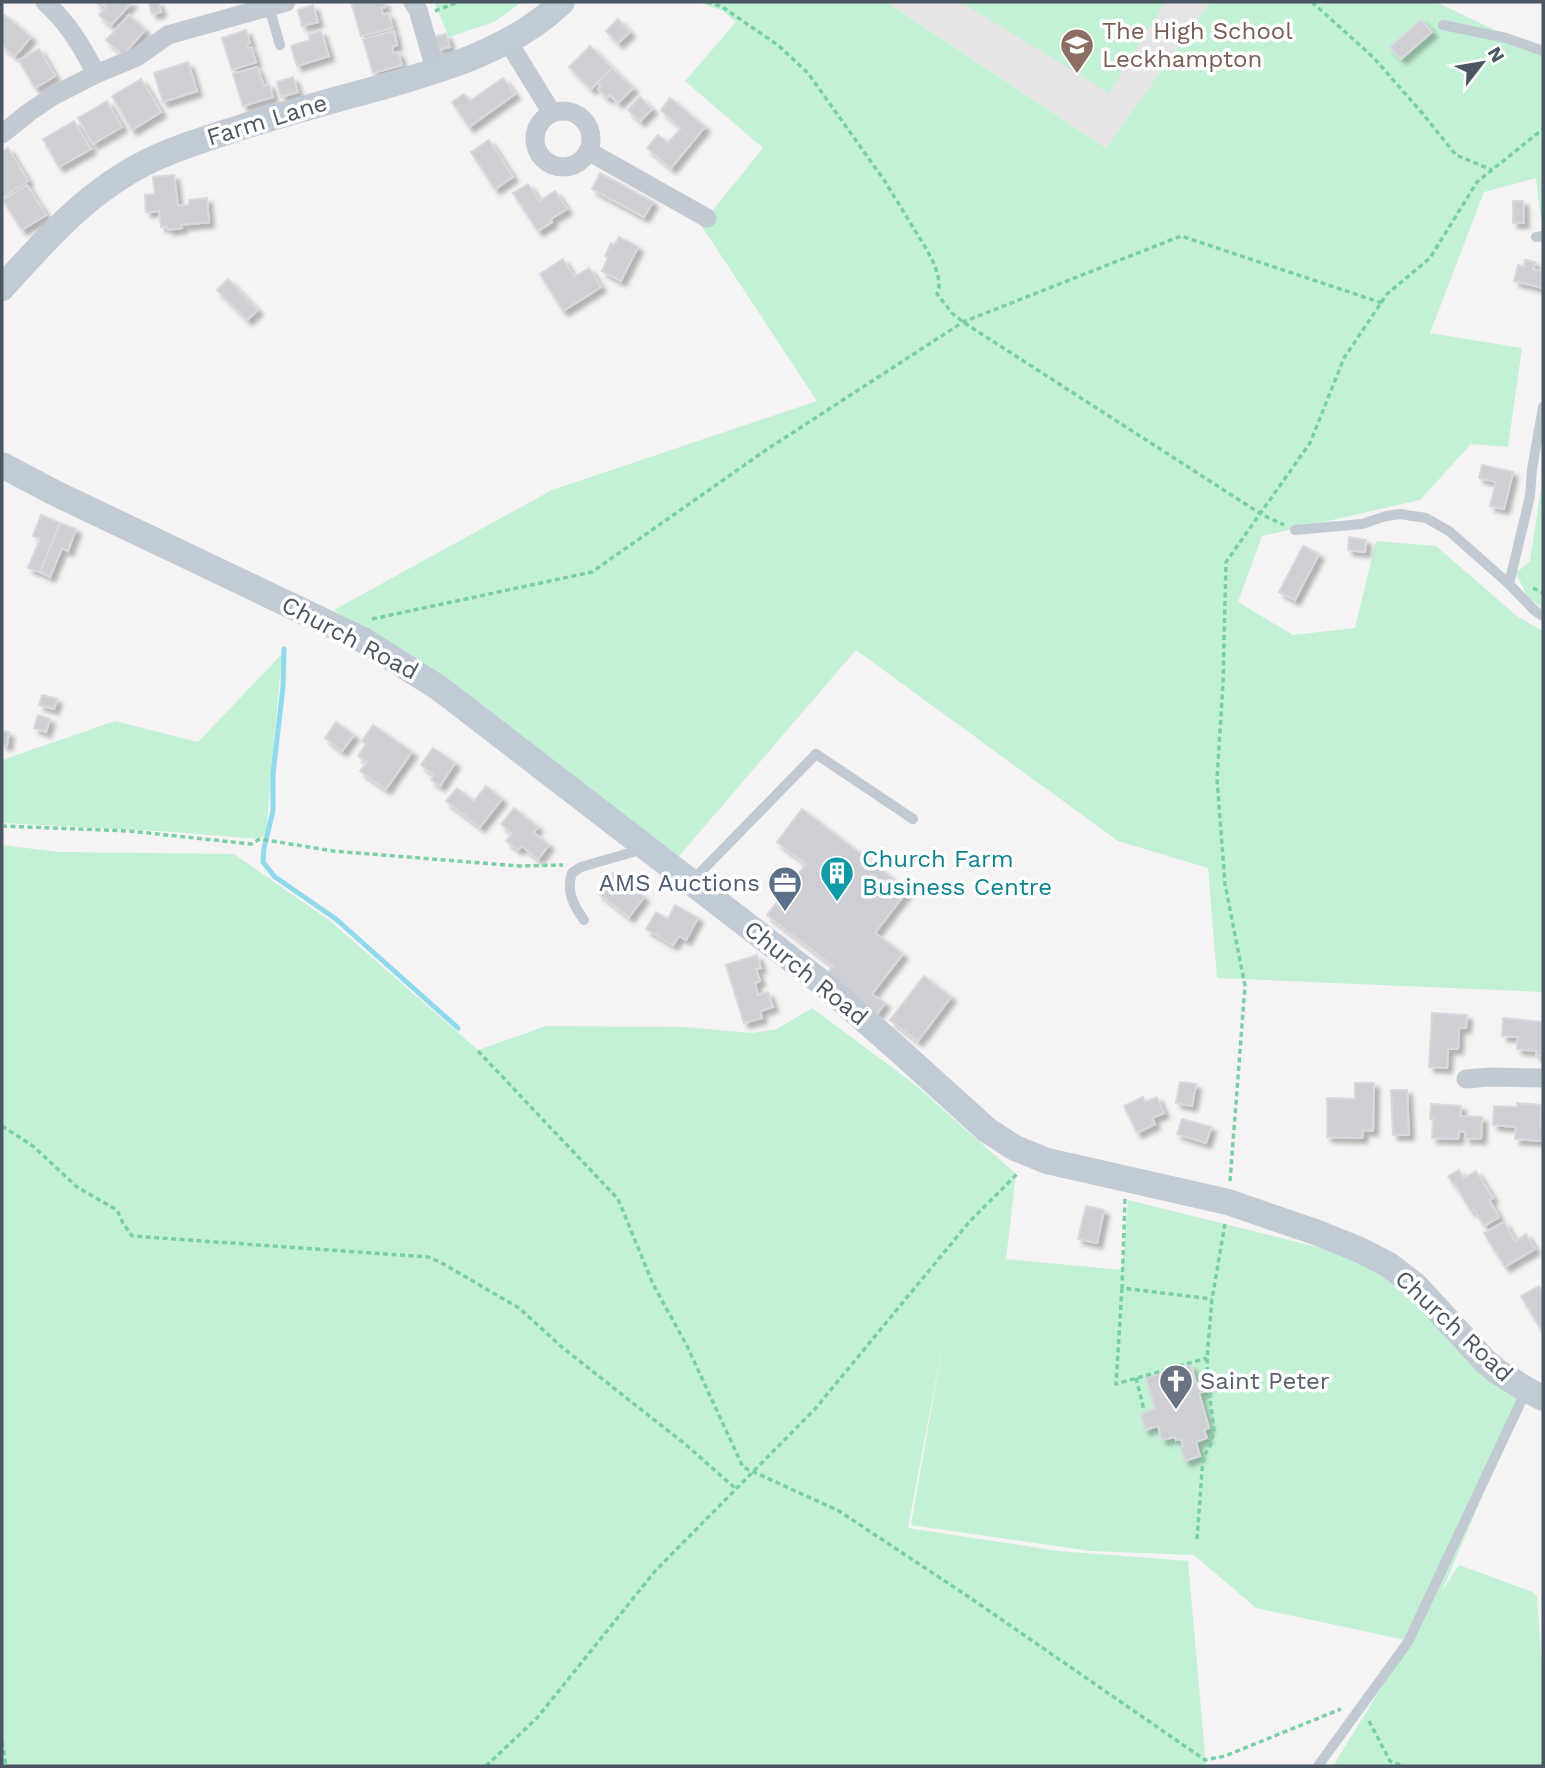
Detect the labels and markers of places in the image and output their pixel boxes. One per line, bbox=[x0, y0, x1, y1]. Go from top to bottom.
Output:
place label: The High School Leckhampton bbox=[1102, 17, 1293, 73]
school or university icon: The High School Leckhampton bbox=[1058, 26, 1096, 75]
place label: Church Farm Business Centre bbox=[862, 845, 1052, 901]
building icon: Church Farm Business Centre bbox=[818, 854, 856, 903]
office icon: AMS Auctions bbox=[766, 864, 804, 913]
place label: AMS Auctions bbox=[599, 869, 760, 897]
church icon: Saint Peter bbox=[1157, 1362, 1195, 1411]
place label: Saint Peter bbox=[1200, 1367, 1330, 1395]

